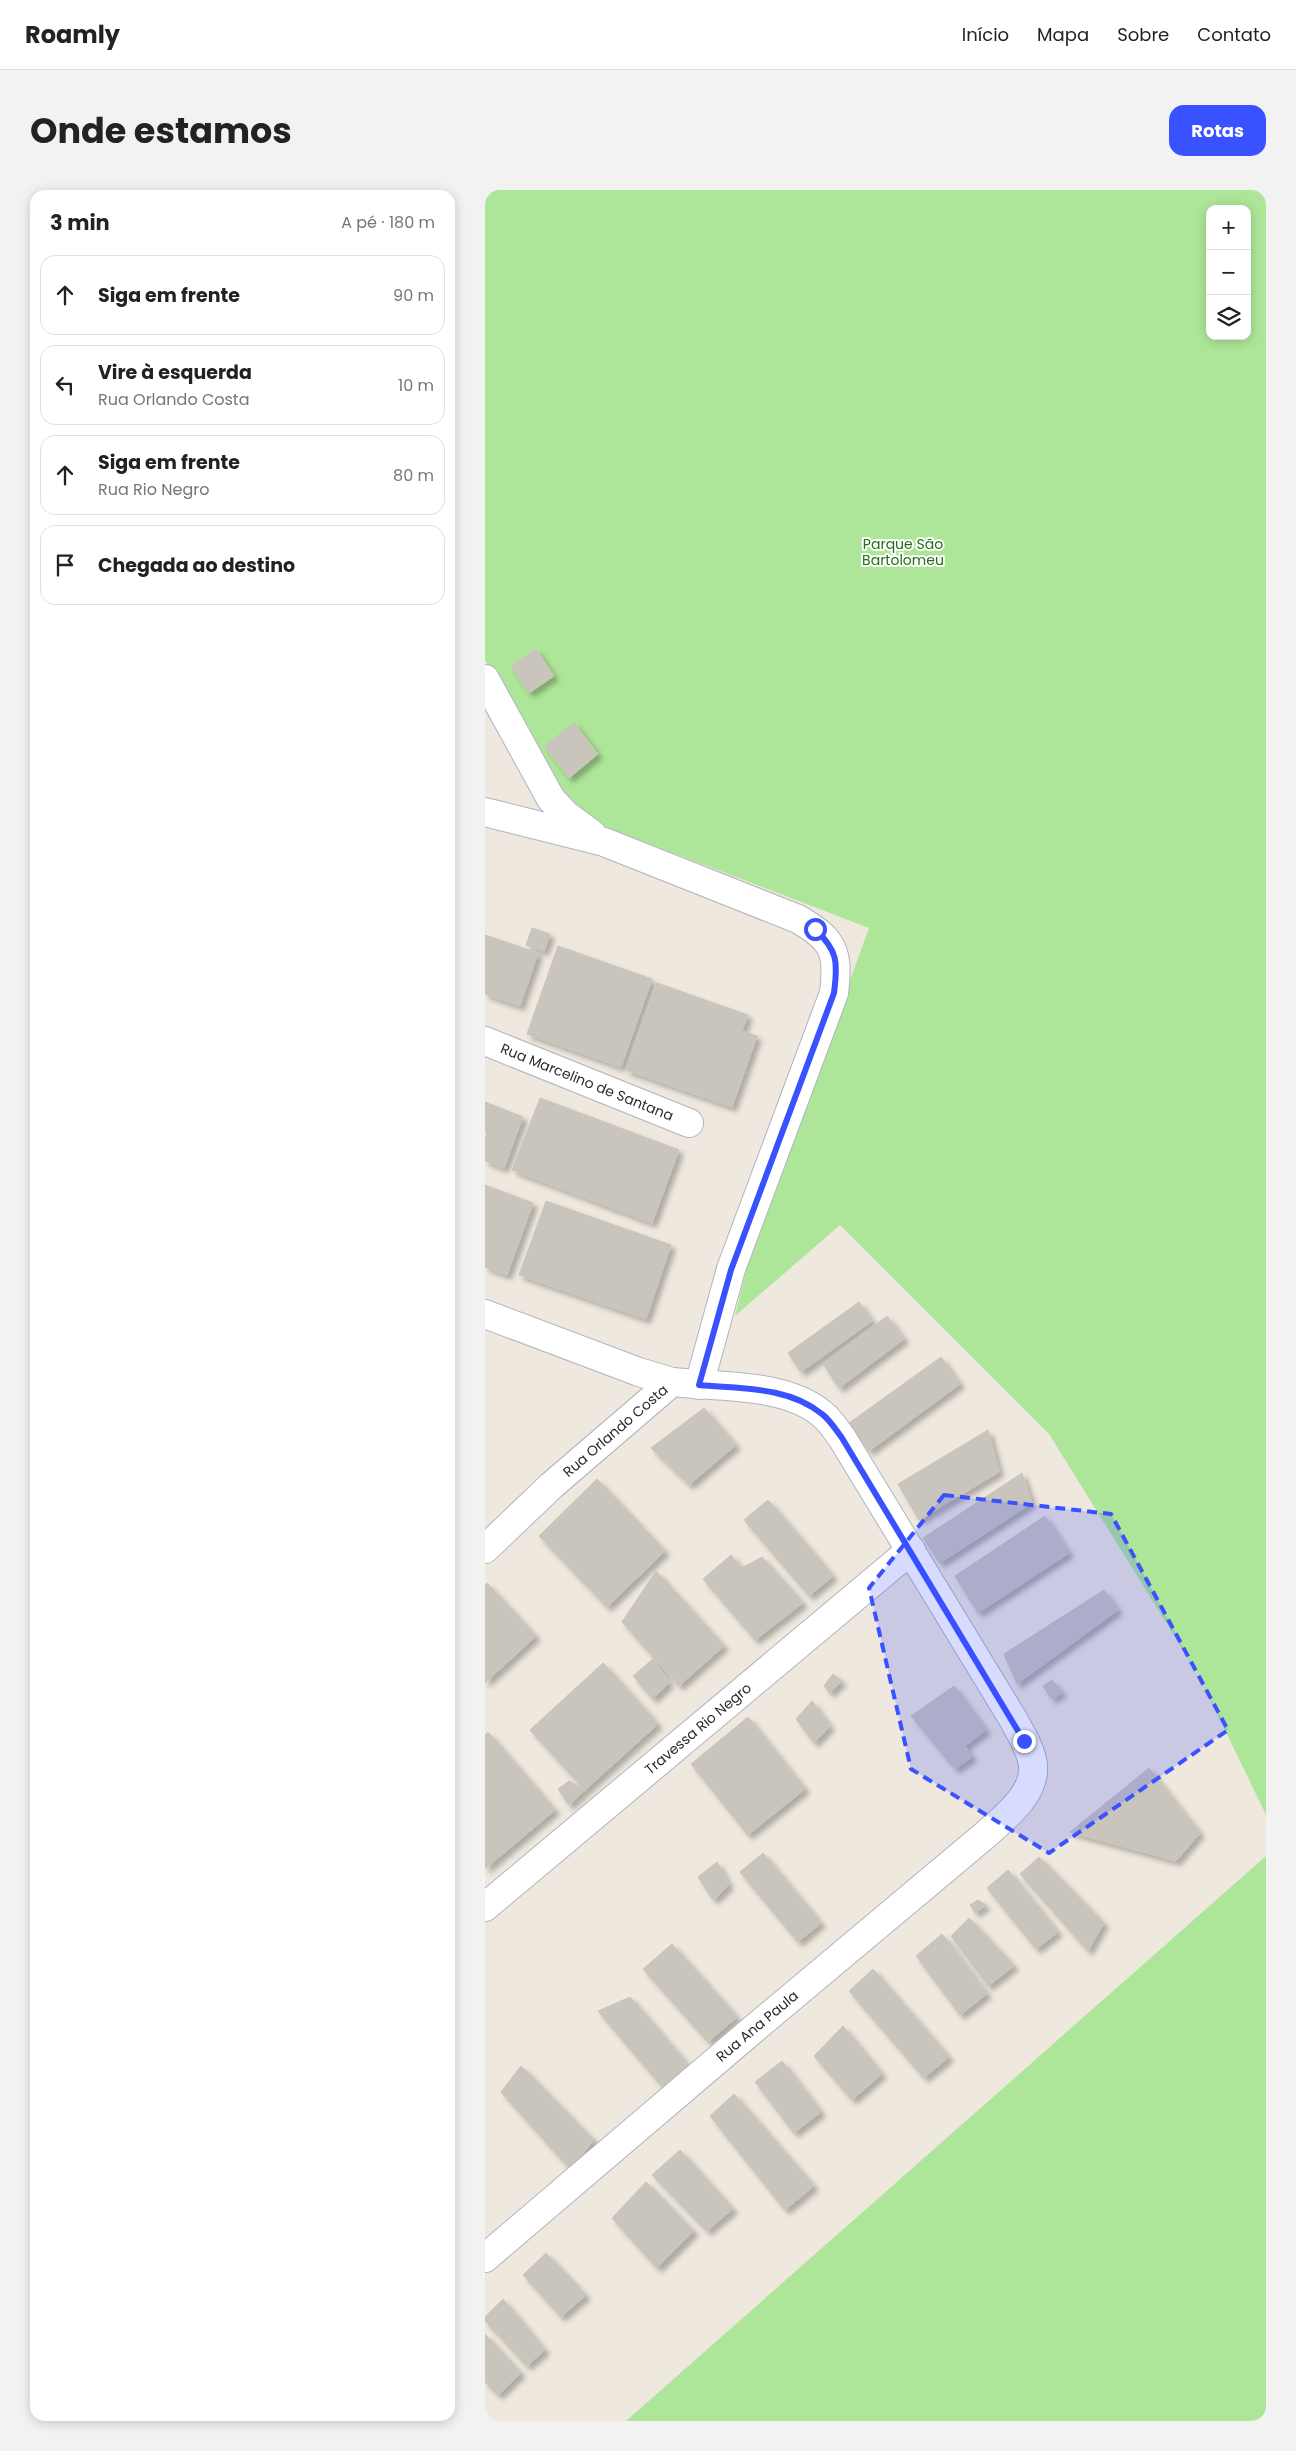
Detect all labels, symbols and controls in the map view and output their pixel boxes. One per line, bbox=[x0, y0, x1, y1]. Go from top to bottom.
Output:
text: Roamly bbox=[25, 18, 120, 51]
text: Início bbox=[962, 22, 1009, 47]
text: Mapa bbox=[1037, 22, 1089, 47]
text: Sobre bbox=[1117, 22, 1169, 47]
text: Contato bbox=[1197, 22, 1271, 47]
button: Rotas bbox=[1169, 105, 1266, 156]
text: Onde estamos bbox=[30, 106, 292, 155]
map controls bbox=[1206, 205, 1251, 340]
button: + bbox=[1206, 205, 1251, 250]
text: 3 min bbox=[50, 208, 110, 237]
text: A pé · 180 m bbox=[341, 211, 435, 234]
button: − bbox=[1206, 250, 1251, 295]
icon: ahead bbox=[51, 281, 79, 309]
text: Siga em frente bbox=[98, 282, 240, 309]
text: 90 m bbox=[393, 284, 434, 307]
button: layers bbox=[1206, 295, 1251, 340]
text: Vire à esquerda bbox=[98, 359, 252, 386]
icon: left bbox=[51, 371, 79, 399]
text: 10 m bbox=[398, 374, 434, 397]
text: Rua Orlando Costa bbox=[98, 388, 250, 411]
text: Siga em frente bbox=[98, 449, 240, 476]
icon: ahead bbox=[51, 461, 79, 489]
text: 80 m bbox=[393, 464, 434, 487]
text: Rua Rio Negro bbox=[98, 478, 209, 501]
park label: Parque São Bartolomeu bbox=[862, 534, 944, 570]
icon: arrive bbox=[51, 551, 79, 579]
text: Chegada ao destino bbox=[98, 552, 295, 579]
route start bbox=[804, 918, 827, 941]
street label: Rua Marcelino de Santana bbox=[498, 1038, 677, 1126]
street label: Rua Orlando Costa bbox=[558, 1380, 672, 1482]
street label: Travessa Rio Negro bbox=[640, 1678, 756, 1779]
route end bbox=[1013, 1730, 1036, 1753]
street label: Rua Ana Paula bbox=[712, 1986, 802, 2066]

